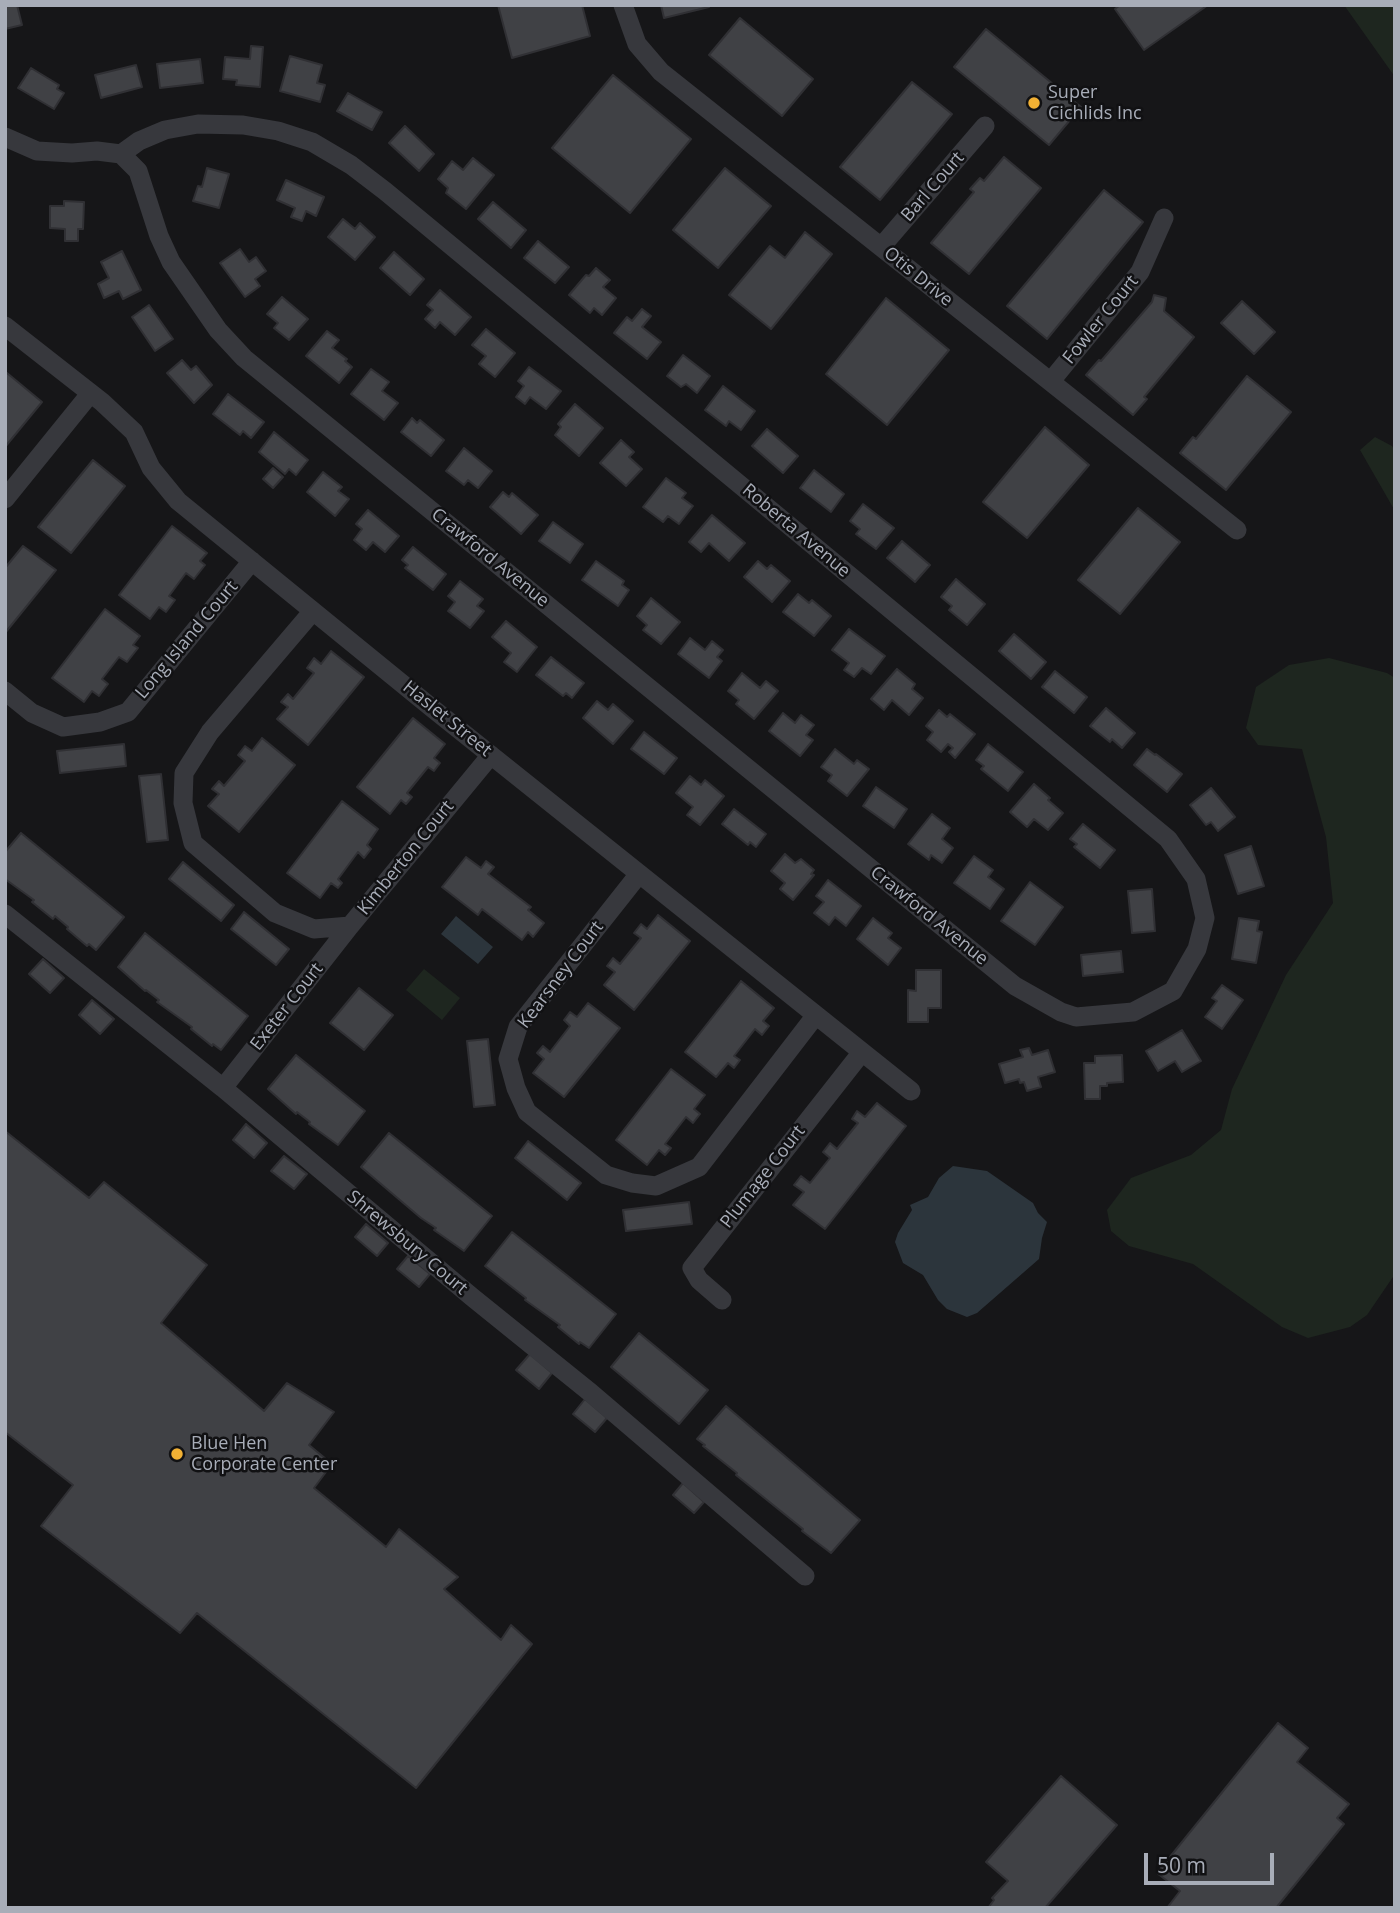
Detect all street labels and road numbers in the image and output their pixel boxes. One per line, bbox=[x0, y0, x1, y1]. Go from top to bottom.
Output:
street label: Barl Court bbox=[897, 148, 969, 226]
street label: Otis Drive bbox=[879, 243, 957, 311]
street label: Fowler Court bbox=[1059, 271, 1143, 369]
street label: Roberta Avenue bbox=[738, 480, 854, 582]
street label: Crawford Avenue bbox=[427, 504, 553, 612]
street label: Long Island Court bbox=[131, 577, 243, 703]
street label: Haslet Street bbox=[398, 677, 496, 761]
street label: Kimberton Court bbox=[353, 797, 459, 919]
street label: Crawford Avenue bbox=[866, 862, 992, 970]
street label: Kearsney Court bbox=[514, 917, 608, 1033]
street label: Exeter Court bbox=[246, 959, 328, 1055]
street label: Plumage Court bbox=[716, 1121, 810, 1233]
street label: Shrewsbury Court bbox=[342, 1186, 472, 1300]

